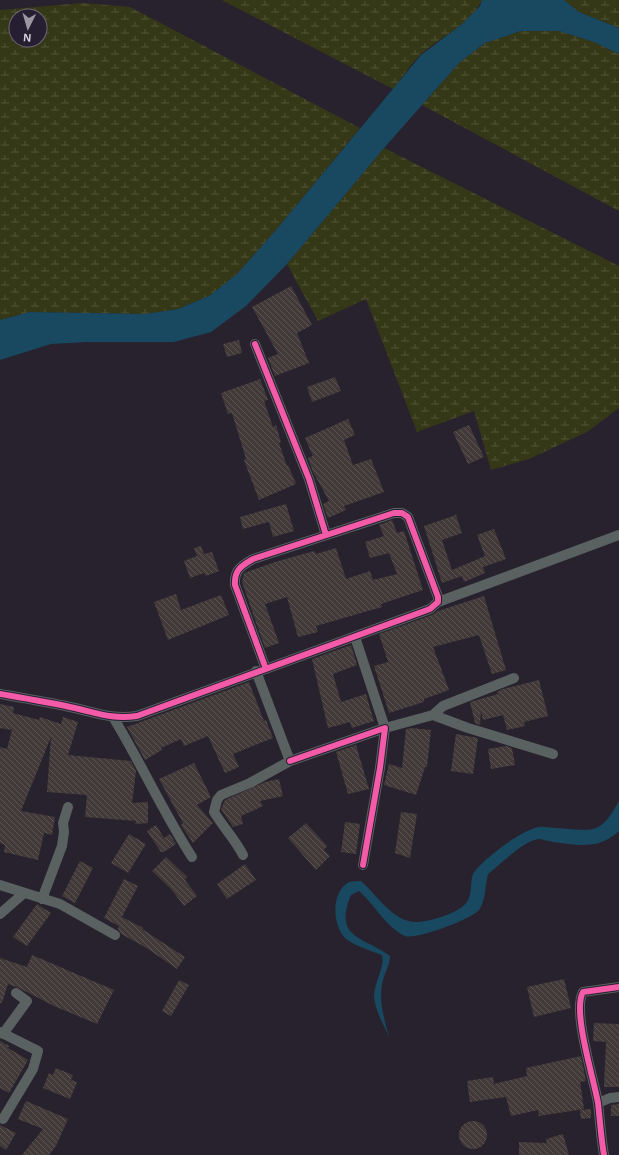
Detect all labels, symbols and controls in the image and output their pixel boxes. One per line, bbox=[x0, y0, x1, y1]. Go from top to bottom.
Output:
north arrow bbox=[8, 8, 48, 48]
text: N bbox=[23, 32, 32, 44]

